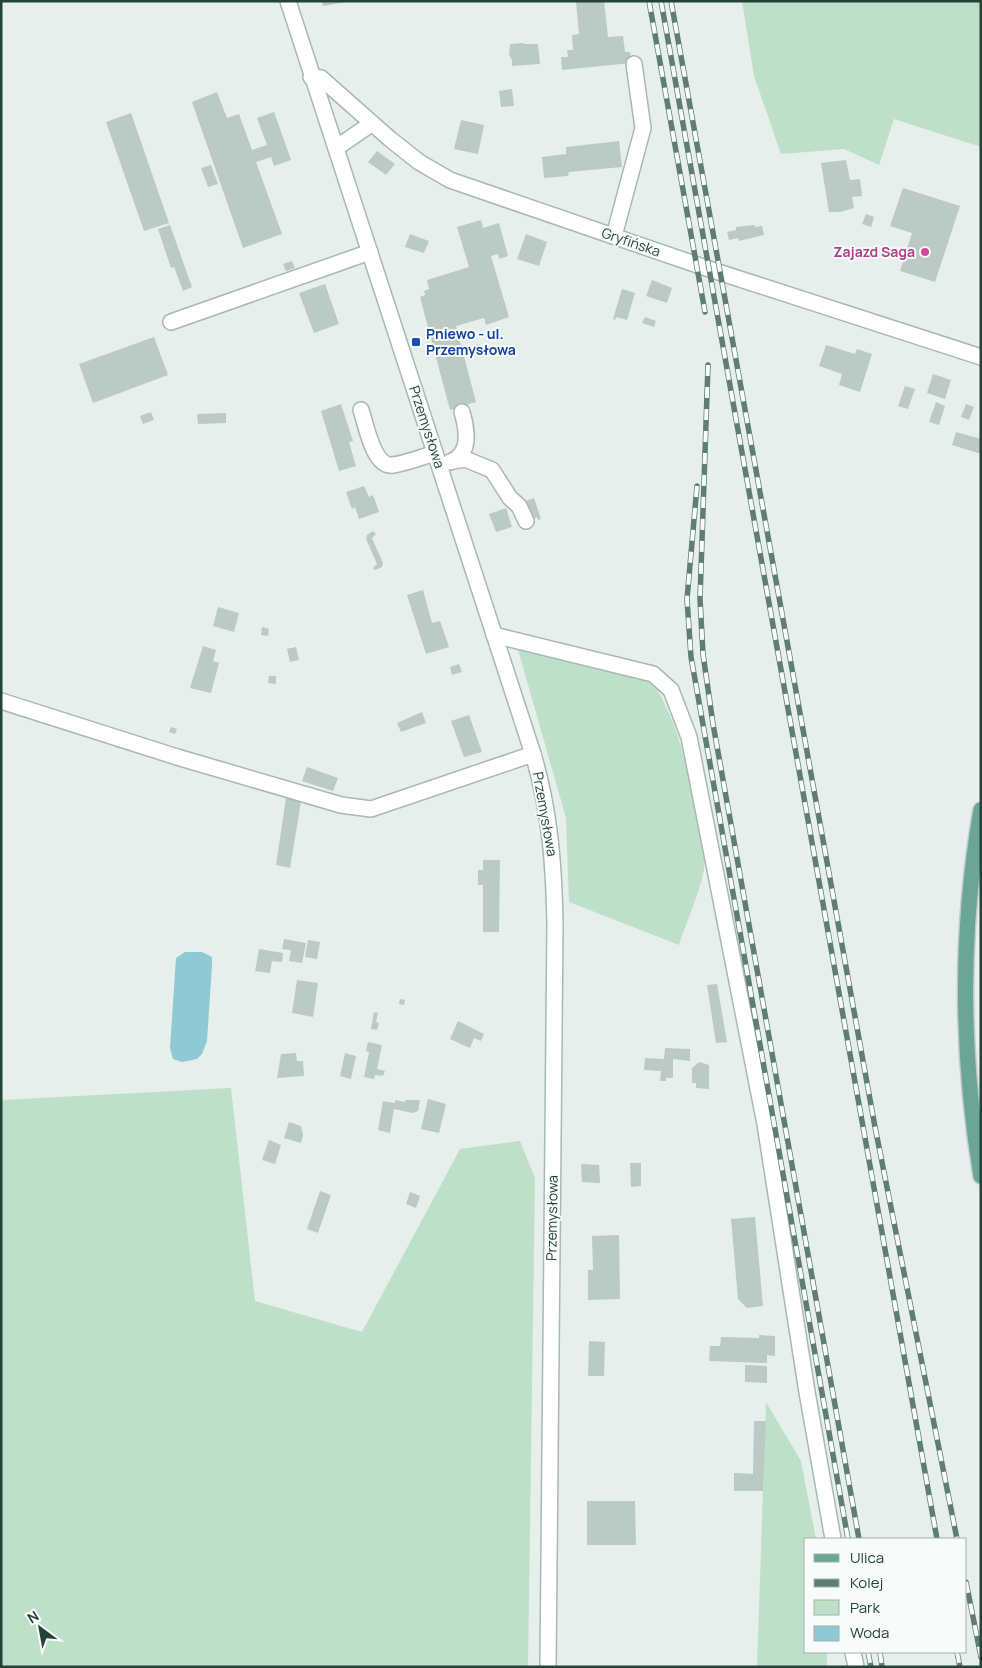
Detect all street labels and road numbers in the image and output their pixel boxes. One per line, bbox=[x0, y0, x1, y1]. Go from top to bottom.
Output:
street label: Gryfińska bbox=[599, 223, 663, 260]
street label: Przemysłowa bbox=[405, 383, 450, 471]
street label: Przemysłowa bbox=[529, 770, 562, 858]
street label: Przemysłowa bbox=[541, 1175, 562, 1261]

